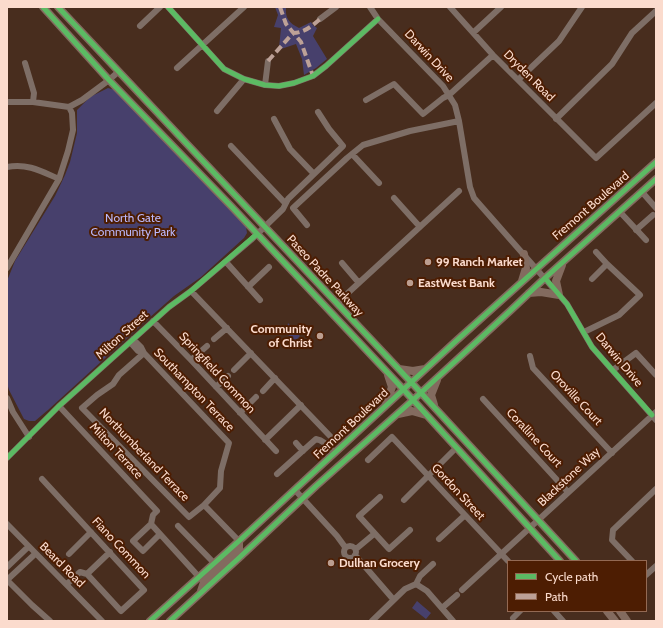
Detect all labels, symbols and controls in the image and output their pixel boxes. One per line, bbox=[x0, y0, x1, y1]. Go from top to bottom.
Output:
street label: Darwin Drive bbox=[401, 27, 457, 85]
street label: Dryden Road bbox=[500, 47, 558, 105]
street label: Fremont Boulevard bbox=[550, 169, 632, 243]
park label: North Gate Community Park bbox=[91, 211, 175, 239]
street label: Paseo Padre Parkway bbox=[283, 232, 367, 320]
place label: 99 Ranch Market bbox=[436, 255, 523, 269]
marker: 99 Ranch Market bbox=[423, 257, 433, 267]
place label: EastWest Bank bbox=[418, 276, 495, 290]
marker: EastWest Bank bbox=[405, 278, 415, 288]
street label: Milton Street bbox=[93, 308, 151, 362]
place label: Community of Christ bbox=[250, 322, 312, 350]
street label: Springfield Common bbox=[176, 329, 258, 417]
street label: Darwin Drive bbox=[592, 330, 646, 390]
marker: Community of Christ bbox=[315, 331, 325, 341]
street label: Southampton Terrace bbox=[151, 346, 237, 434]
street label: Oroville Court bbox=[547, 367, 605, 429]
street label: Fremont Boulevard bbox=[311, 386, 391, 462]
street label: Northumberland Terrace bbox=[96, 406, 192, 504]
street label: Coralline Court bbox=[503, 406, 565, 470]
street label: Milton Terrace bbox=[86, 420, 146, 482]
street label: Blackstone Way bbox=[535, 444, 603, 510]
street label: Gordon Street bbox=[428, 461, 488, 523]
street label: Fiano Common bbox=[89, 514, 153, 582]
street label: Beard Road bbox=[36, 539, 88, 591]
place label: Dulhan Grocery bbox=[339, 556, 420, 570]
marker: Dulhan Grocery bbox=[326, 558, 336, 568]
legend bbox=[507, 560, 647, 612]
text: Cycle path bbox=[545, 569, 598, 584]
text: Path bbox=[545, 589, 568, 604]

